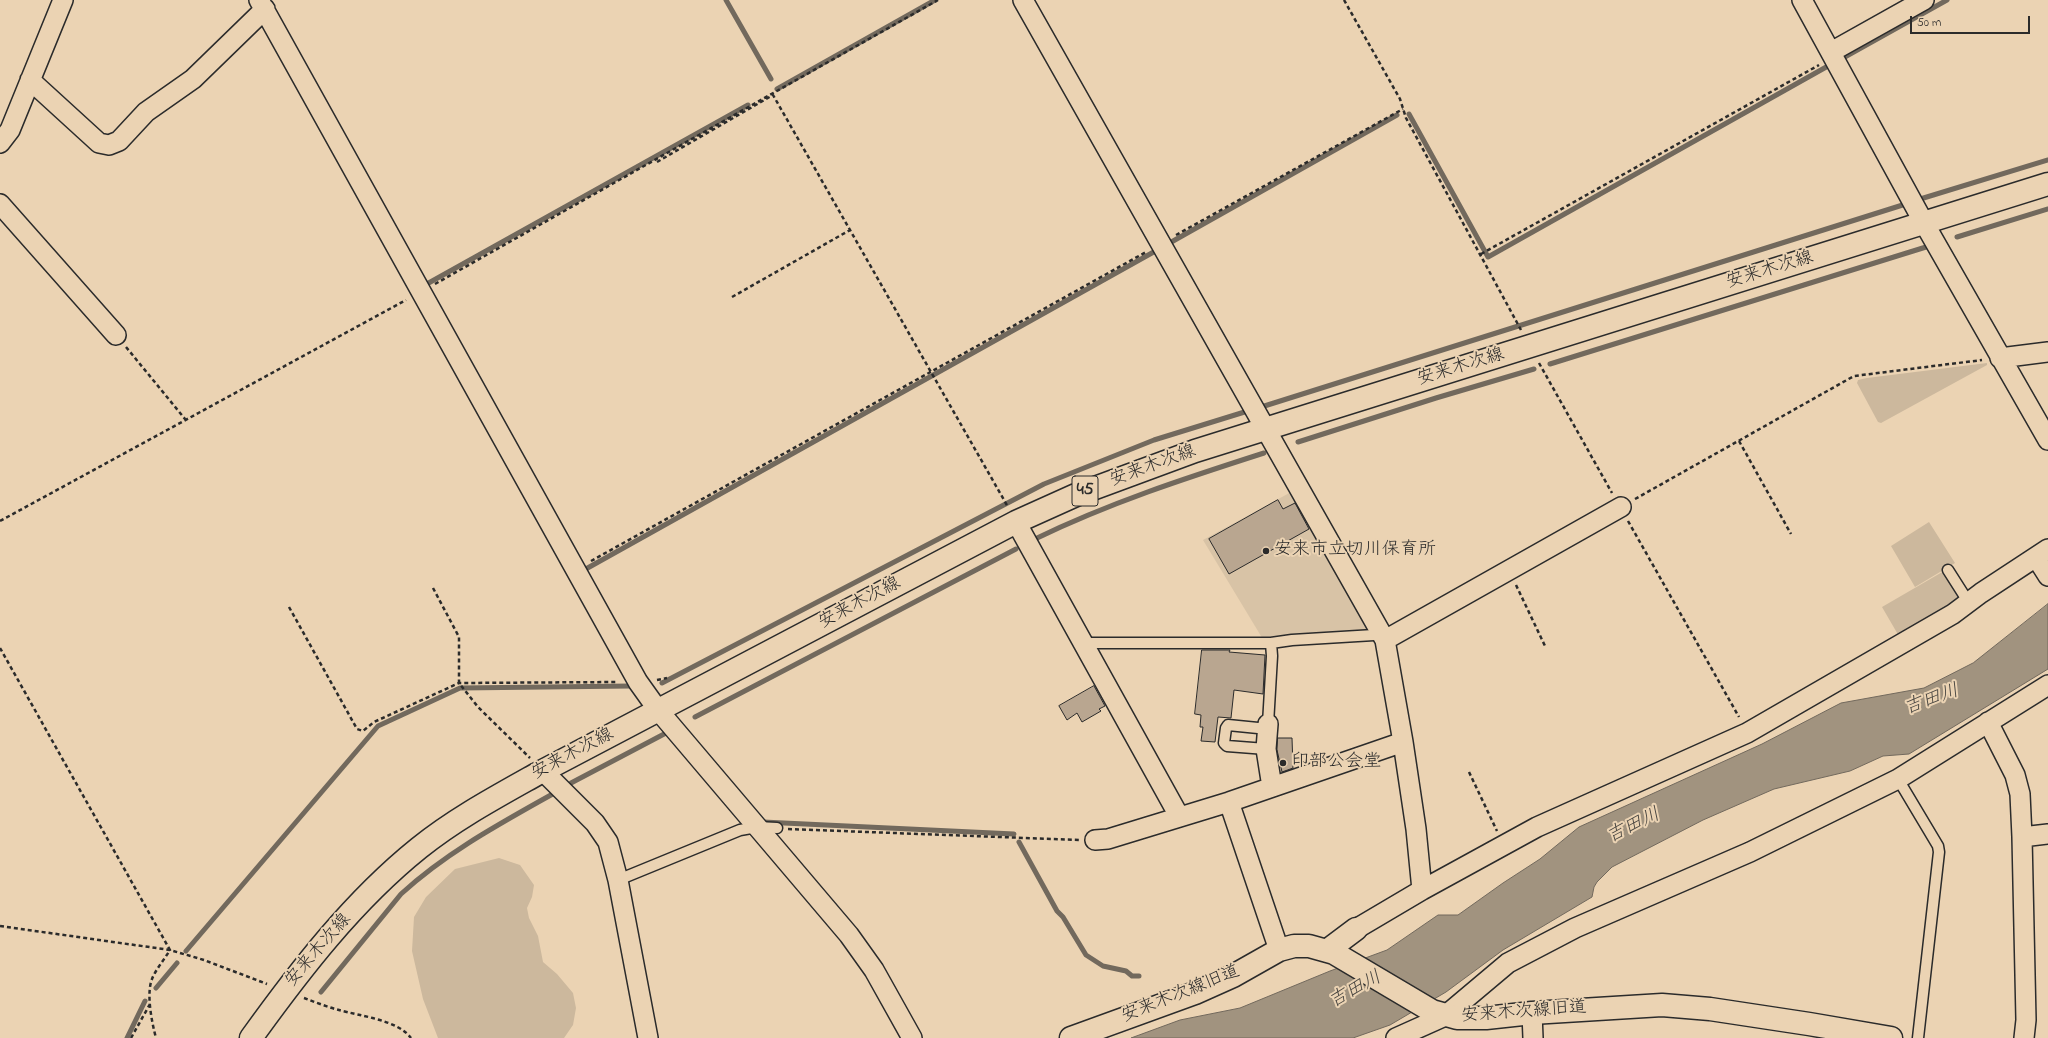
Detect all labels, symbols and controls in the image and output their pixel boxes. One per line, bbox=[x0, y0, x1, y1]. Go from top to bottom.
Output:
scale bar bbox=[1912, 8, 2032, 34]
text: 50 m bbox=[1917, 14, 1941, 32]
street label: 安来木次線 bbox=[1724, 248, 1816, 294]
street label: 安来木次線 bbox=[1415, 345, 1507, 391]
street label: 安来木次線 bbox=[1107, 441, 1199, 493]
road number: 45 bbox=[1072, 476, 1098, 506]
place label: 安来市立切川保育所 bbox=[1274, 540, 1436, 562]
marker: 安来市立切川保育所 bbox=[1261, 546, 1271, 556]
street label: 安来木次線 bbox=[815, 573, 905, 635]
water label: 吉田川 bbox=[1901, 681, 1963, 721]
street label: 安来木次線 bbox=[528, 724, 618, 786]
place label: 印部公会堂 bbox=[1291, 752, 1381, 774]
marker: 印部公会堂 bbox=[1278, 758, 1288, 768]
water label: 吉田川 bbox=[1603, 804, 1665, 850]
street label: 安来木次線 bbox=[281, 910, 357, 992]
street label: 安来木次線旧道 bbox=[1119, 961, 1243, 1029]
water label: 吉田川 bbox=[1326, 967, 1386, 1015]
street label: 安来木次線旧道 bbox=[1460, 998, 1588, 1028]

